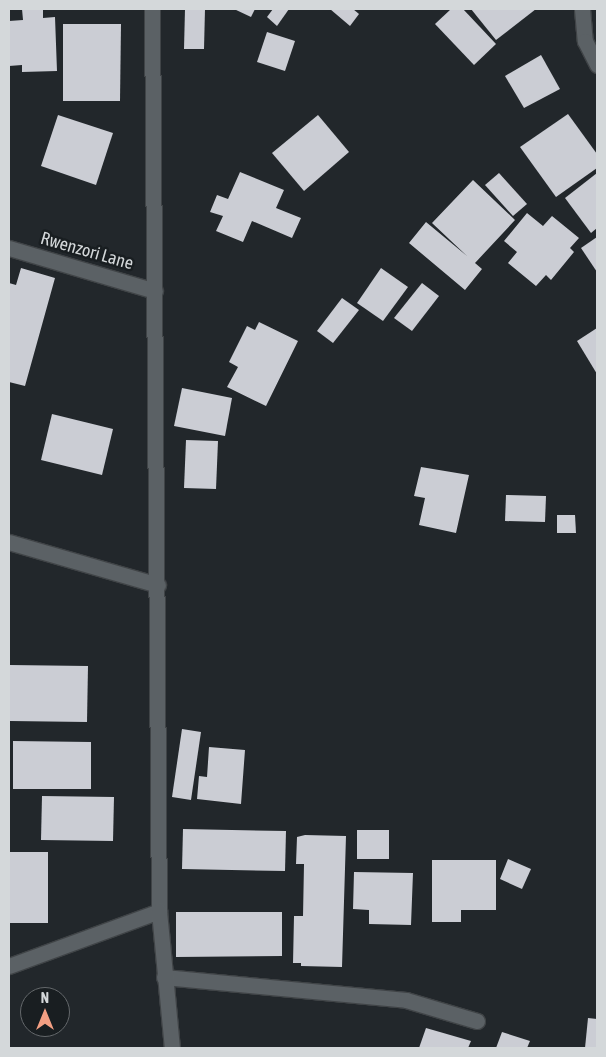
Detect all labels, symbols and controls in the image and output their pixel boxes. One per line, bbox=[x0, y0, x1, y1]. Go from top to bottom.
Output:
street label: Rwenzori Lane bbox=[38, 227, 136, 275]
north arrow bbox=[20, 987, 70, 1037]
text: N bbox=[41, 990, 49, 1006]

